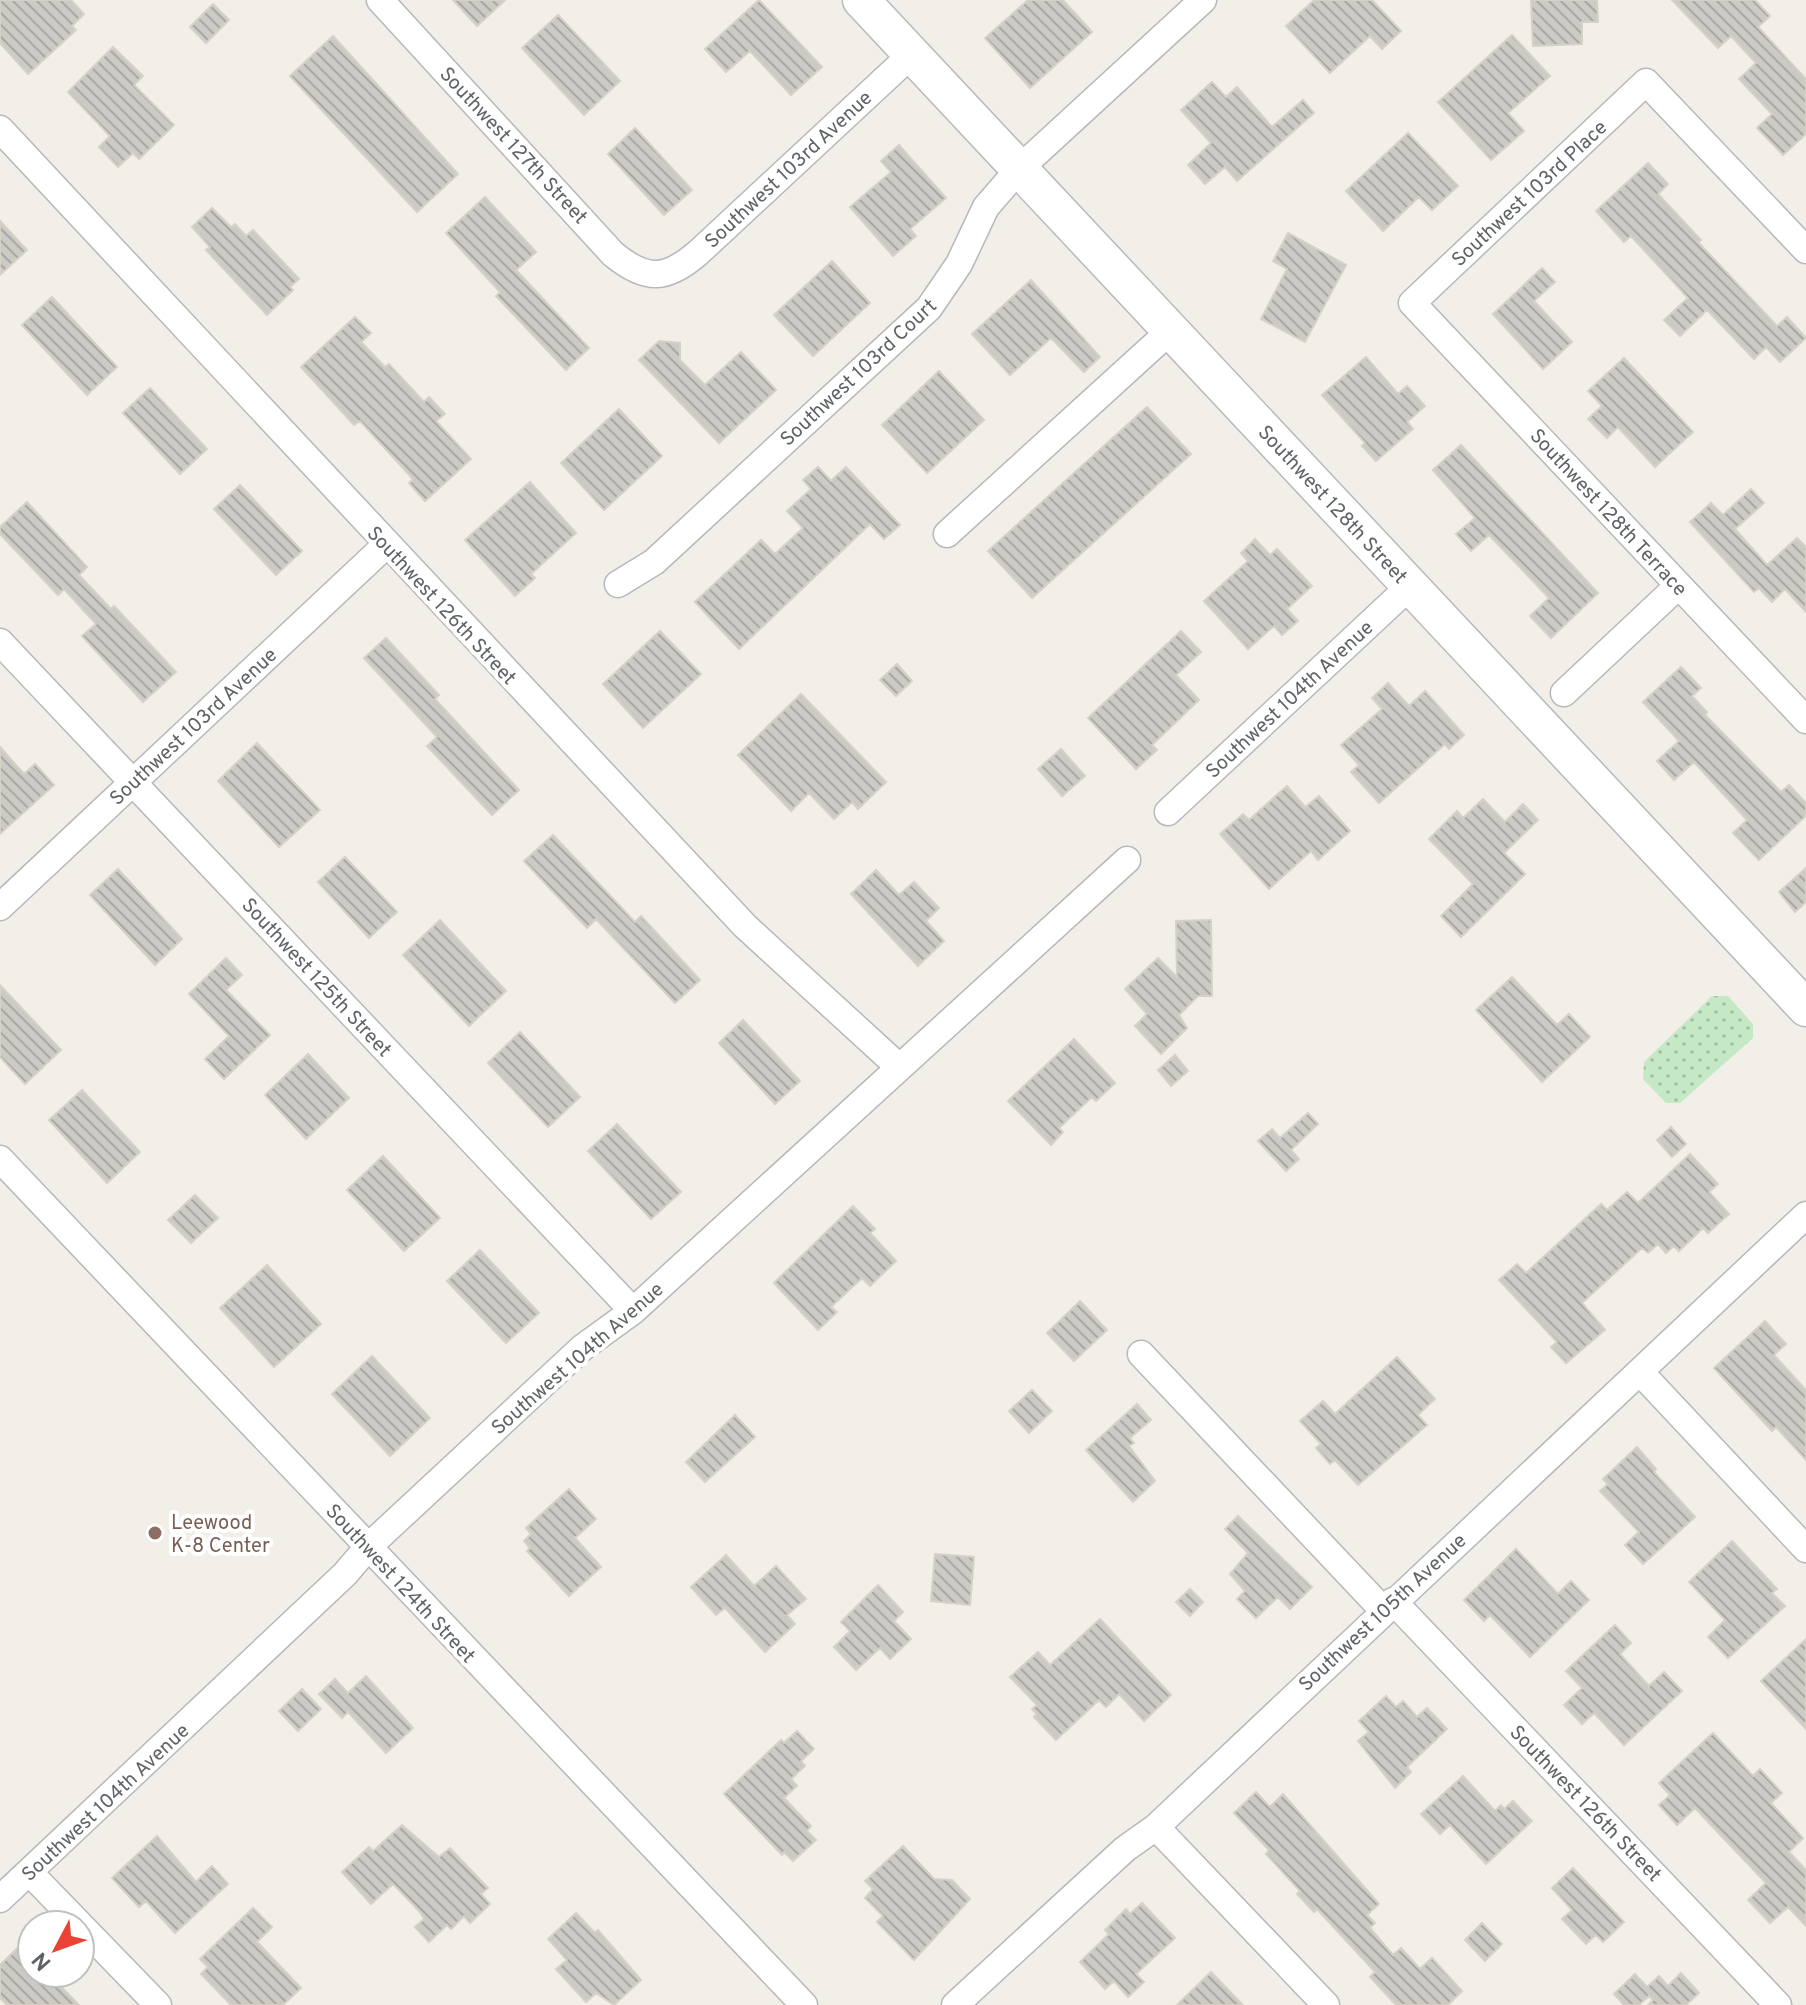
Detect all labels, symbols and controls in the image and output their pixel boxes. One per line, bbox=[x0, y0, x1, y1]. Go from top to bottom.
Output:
street label: Southwest 127th Street bbox=[433, 62, 592, 231]
street label: Southwest 103rd Avenue bbox=[700, 86, 879, 255]
street label: Southwest 103rd Place bbox=[1447, 116, 1614, 273]
street label: Southwest 103rd Court bbox=[775, 294, 943, 453]
street label: Southwest 128th Street bbox=[1251, 420, 1412, 590]
street label: Southwest 128th Terrace bbox=[1523, 424, 1692, 603]
street label: Southwest 126th Street bbox=[360, 521, 521, 691]
street label: Southwest 104th Avenue bbox=[1201, 616, 1380, 785]
street label: Southwest 103rd Avenue bbox=[105, 643, 284, 812]
street label: Southwest 125th Street bbox=[235, 893, 396, 1064]
street label: Southwest 104th Avenue bbox=[487, 1277, 670, 1442]
street label: Southwest 124th Street bbox=[319, 1499, 480, 1669]
place label: Leewood K-8 Center bbox=[171, 1511, 270, 1560]
marker: Leewood K-8 Center bbox=[146, 1524, 164, 1542]
street label: Southwest 105th Avenue bbox=[1294, 1529, 1473, 1698]
street label: Southwest 104th Avenue bbox=[17, 1719, 196, 1888]
street label: Southwest 126th Street bbox=[1503, 1720, 1666, 1888]
north arrow bbox=[16, 1909, 96, 1989]
text: N bbox=[27, 1946, 58, 1975]

